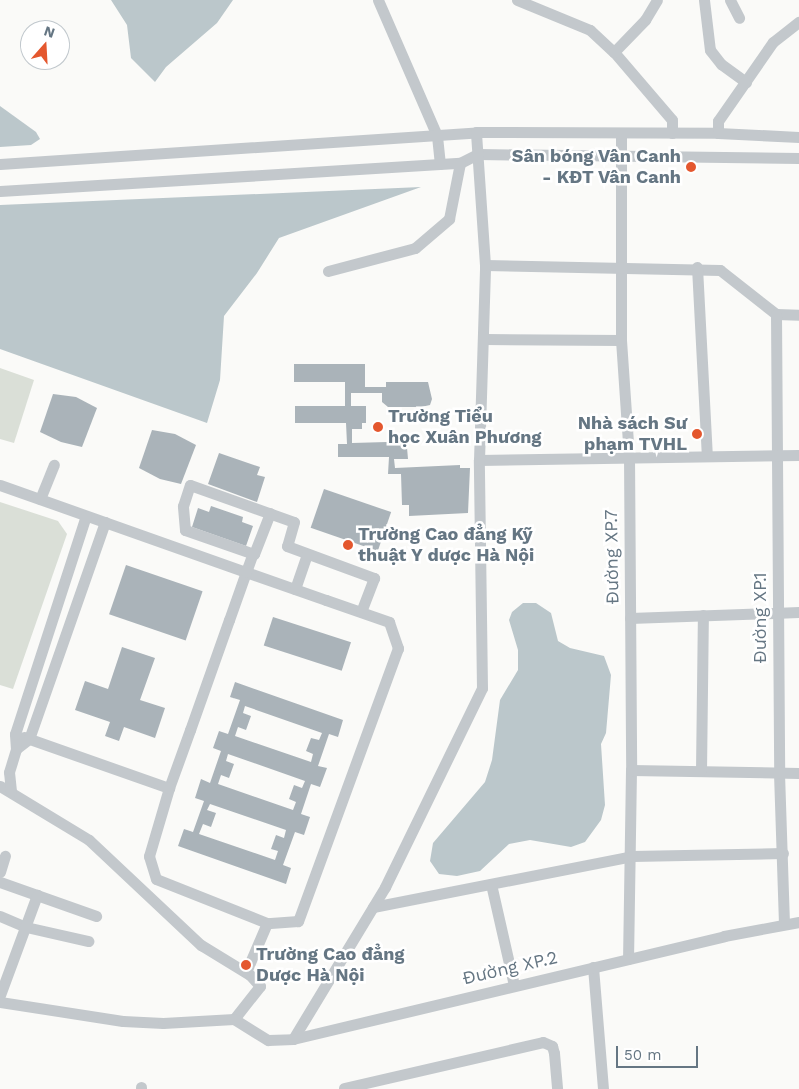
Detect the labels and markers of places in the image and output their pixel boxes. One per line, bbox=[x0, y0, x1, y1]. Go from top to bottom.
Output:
place label: Sân bóng Vân Canh - KĐT Vân Canh bbox=[511, 146, 681, 188]
marker: Sân bóng Vân Canh - KĐT Vân Canh bbox=[685, 161, 697, 173]
place label: Trường Tiểu học Xuân Phương bbox=[388, 406, 541, 448]
place label: Nhà sách Sư phạm TVHL bbox=[578, 413, 687, 456]
marker: Trường Tiểu học Xuân Phương bbox=[372, 421, 384, 433]
marker: Nhà sách Sư phạm TVHL bbox=[691, 428, 703, 440]
place label: Trường Cao đẳng Kỹ thuật Y dược Hà Nội bbox=[358, 524, 535, 566]
marker: Trường Cao đẳng Kỹ thuật Y dược Hà Nội bbox=[342, 539, 354, 551]
place label: Trường Cao đẳng Dược Hà Nội bbox=[256, 944, 404, 986]
marker: Trường Cao đẳng Dược Hà Nội bbox=[240, 959, 252, 971]

